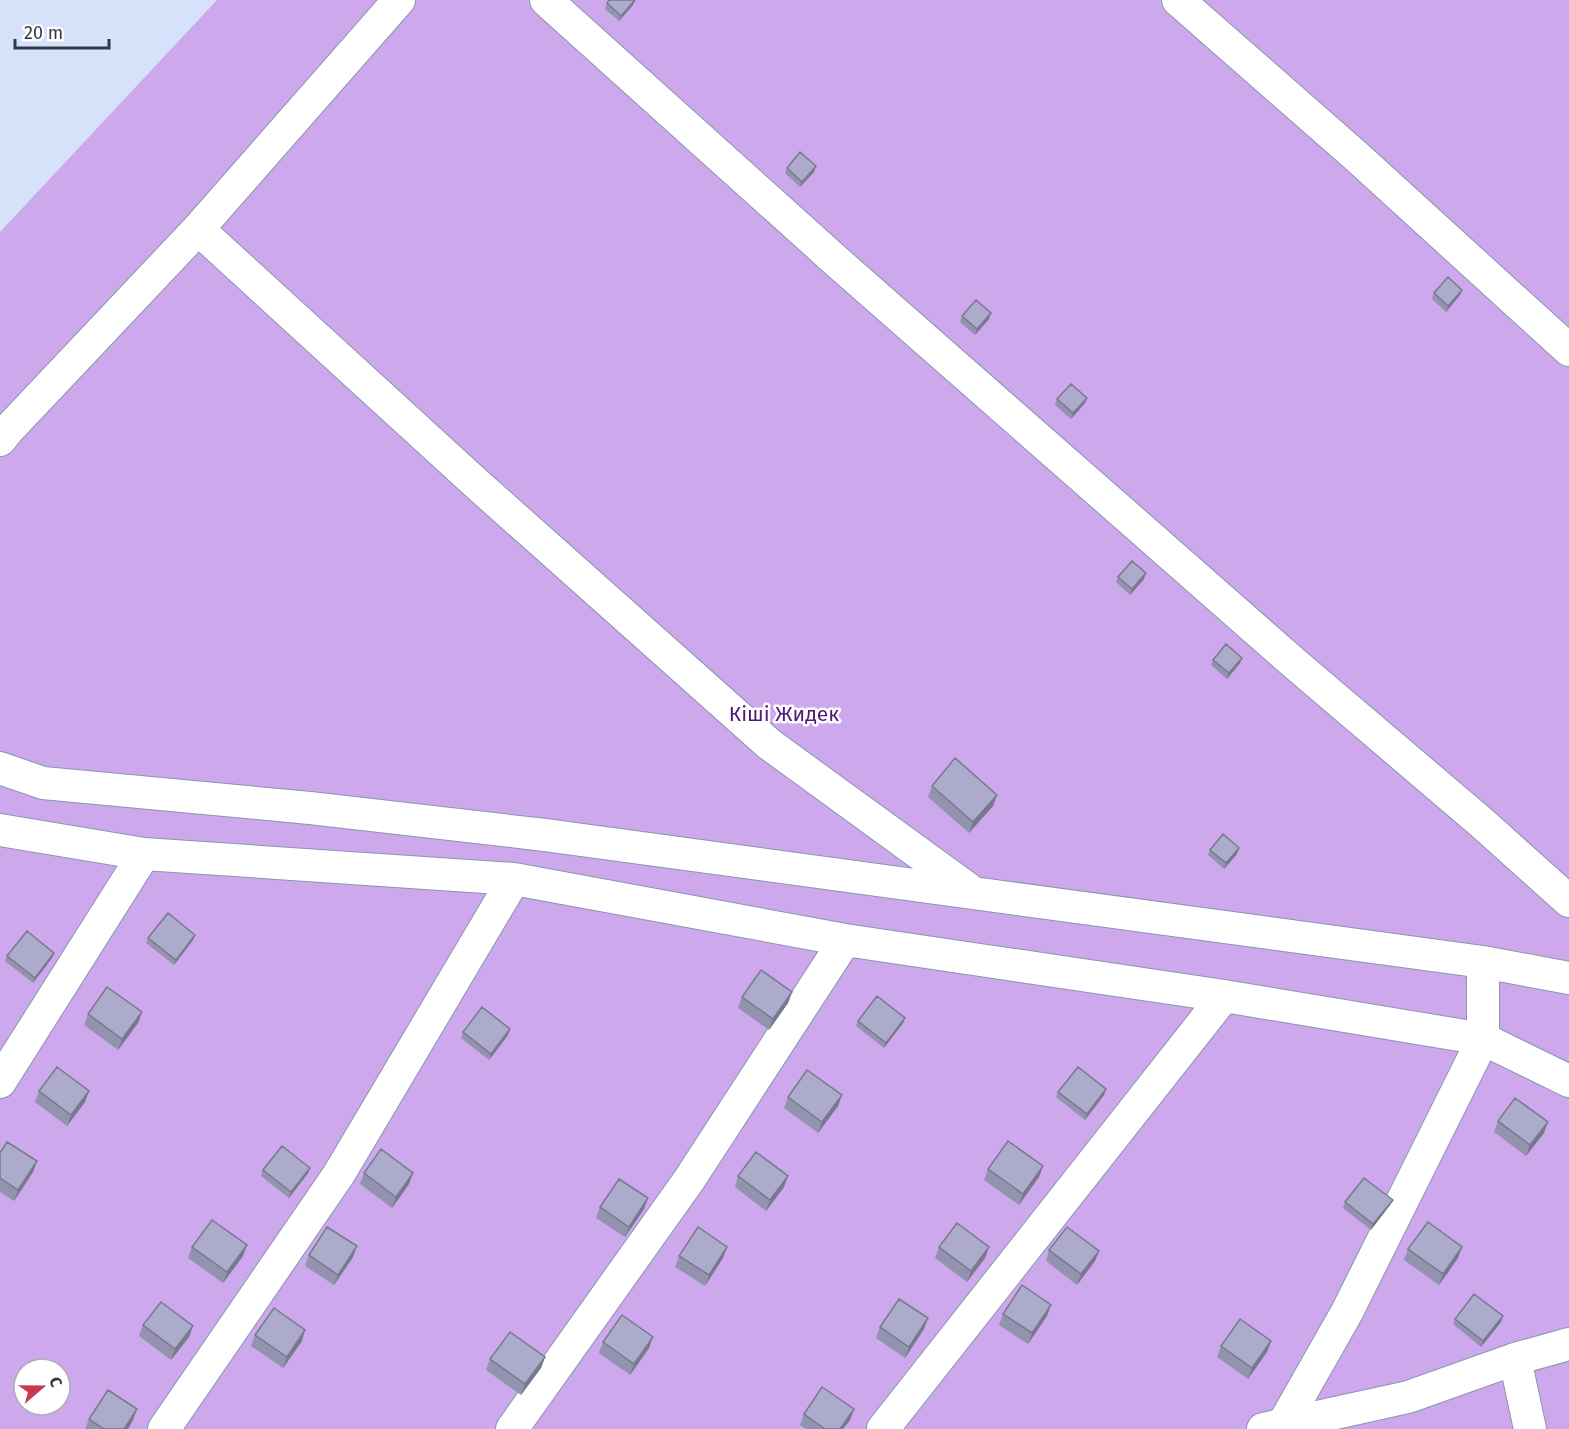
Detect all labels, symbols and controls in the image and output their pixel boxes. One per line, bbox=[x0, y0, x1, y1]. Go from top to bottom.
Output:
scale bar bbox=[15, 12, 110, 50]
text: 20 m bbox=[24, 22, 63, 44]
park label: Кіші Жидек bbox=[729, 701, 839, 727]
north arrow bbox=[12, 1357, 72, 1417]
text: С bbox=[45, 1374, 66, 1390]

